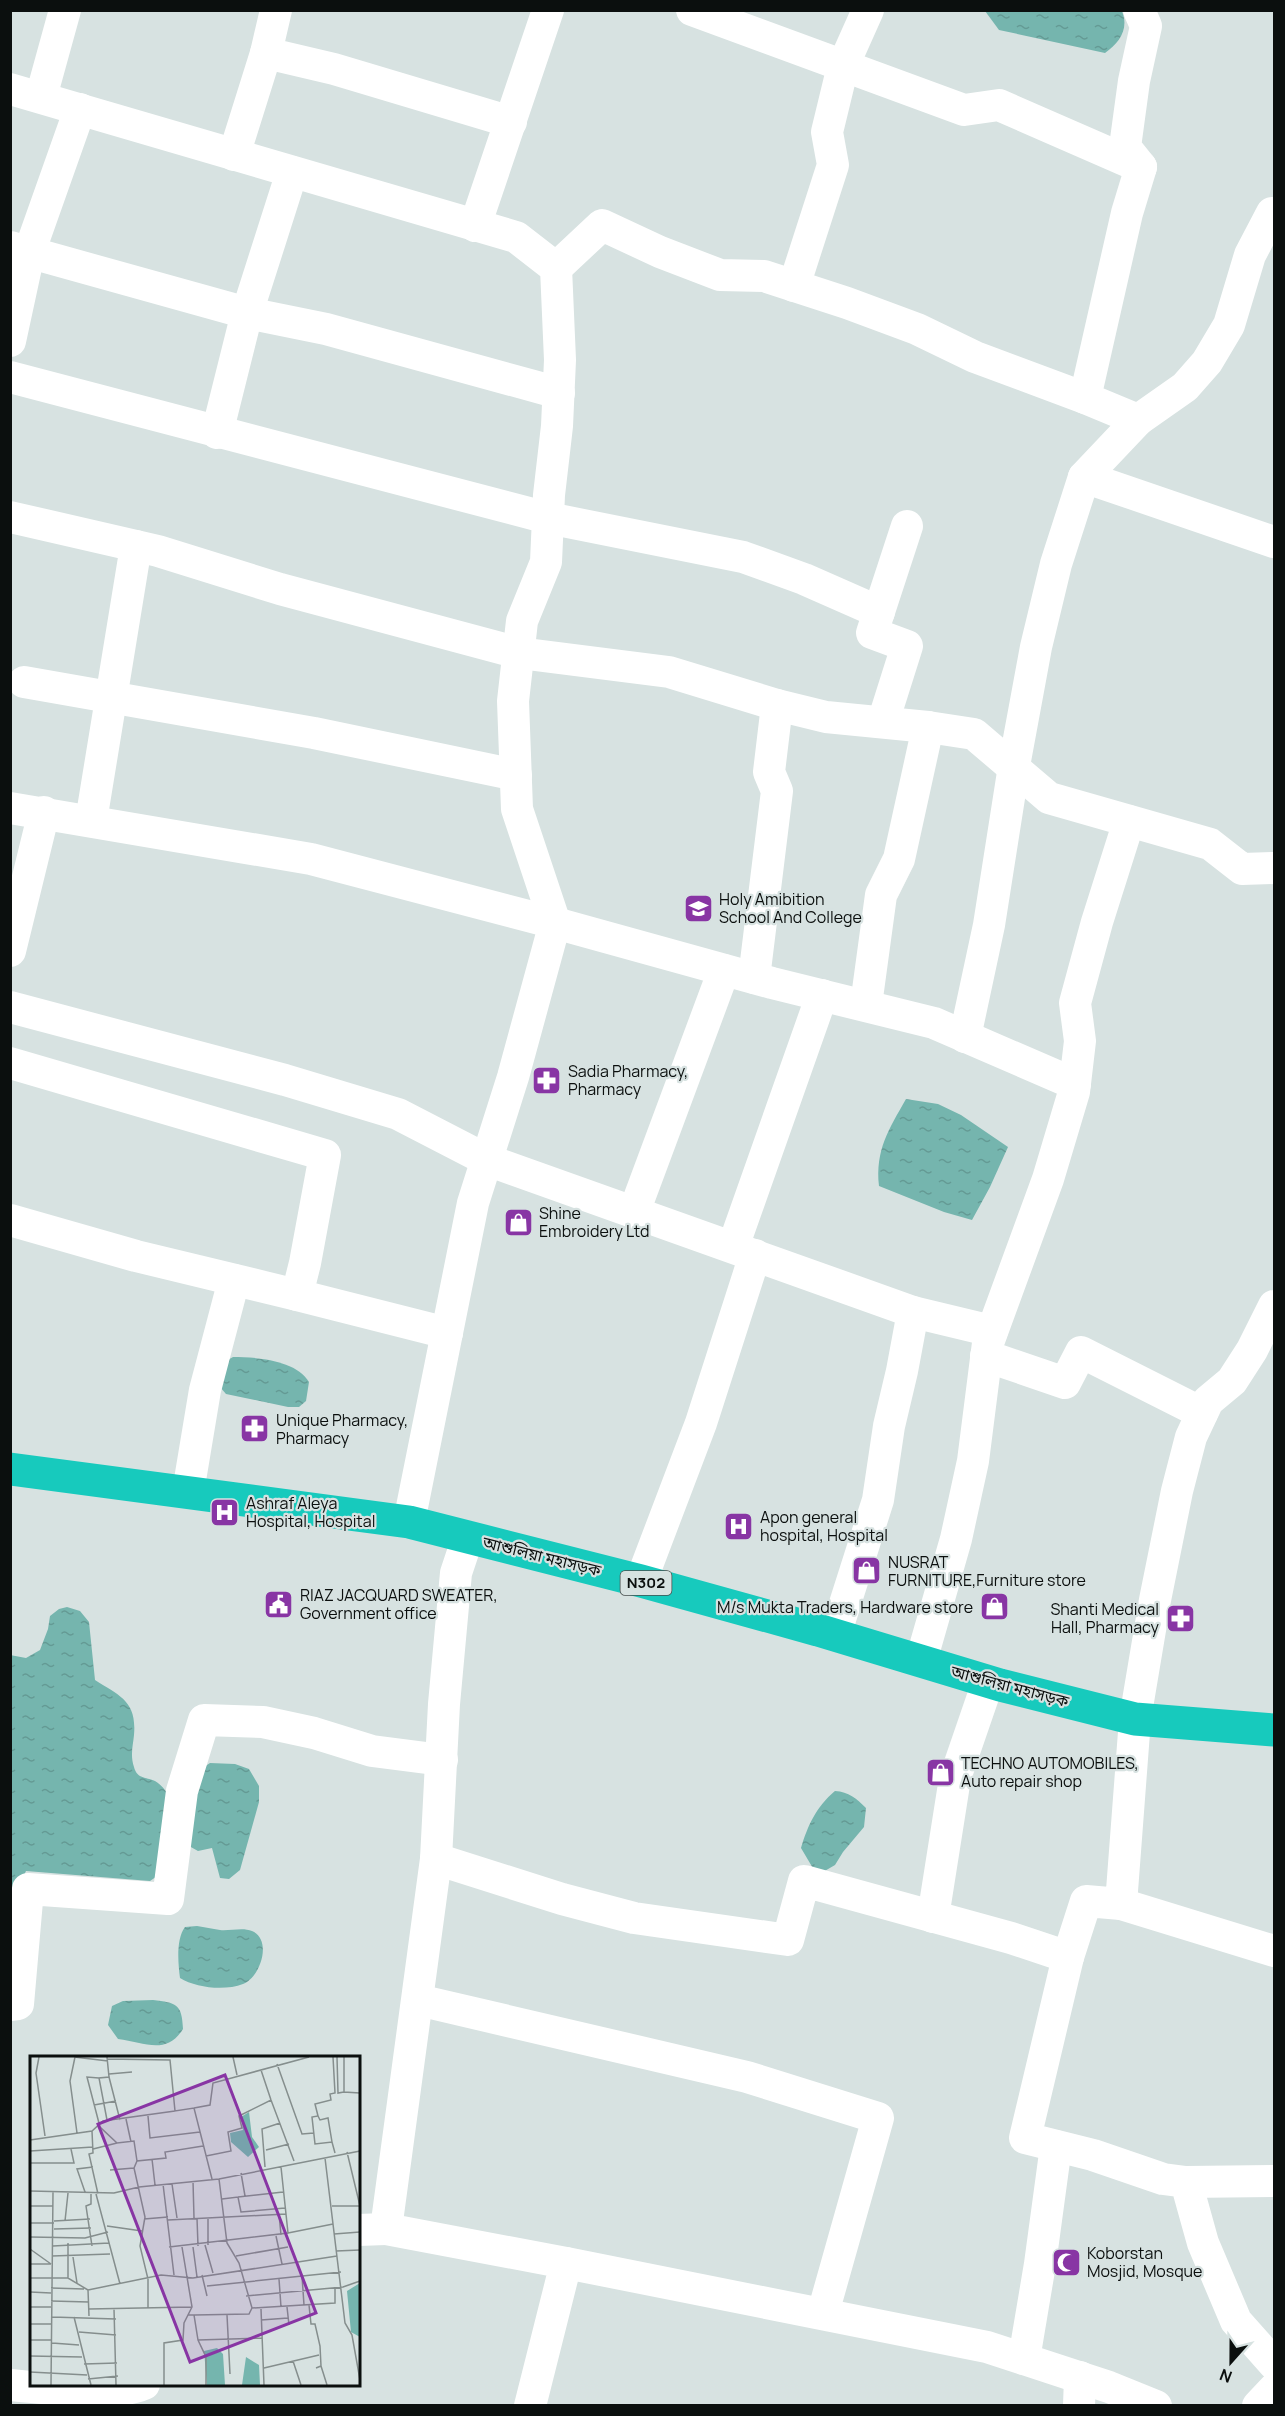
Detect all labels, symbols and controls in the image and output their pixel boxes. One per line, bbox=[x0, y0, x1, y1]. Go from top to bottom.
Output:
place label: Holy Amibition School And College bbox=[719, 888, 862, 928]
school or university icon: Holy Amibition School And College bbox=[682, 892, 714, 924]
place label: Sadia Pharmacy, Pharmacy bbox=[568, 1060, 688, 1100]
pharmacy icon: Sadia Pharmacy, Pharmacy bbox=[531, 1064, 563, 1096]
place label: Shine Embroidery Ltd bbox=[539, 1202, 649, 1242]
shop icon: Shine Embroidery Ltd bbox=[502, 1206, 534, 1238]
place label: Unique Pharmacy, Pharmacy bbox=[276, 1409, 408, 1449]
pharmacy icon: Unique Pharmacy, Pharmacy bbox=[239, 1413, 271, 1445]
place label: Ashraf Aleya Hospital, Hospital bbox=[246, 1492, 375, 1532]
hospital icon: Ashraf Aleya Hospital, Hospital bbox=[209, 1496, 241, 1528]
place label: Apon general hospital, Hospital bbox=[760, 1506, 888, 1546]
hospital icon: Apon general hospital, Hospital bbox=[723, 1510, 755, 1542]
street label: আশুলিয়া মহাসড়ক bbox=[480, 1530, 604, 1582]
place label: NUSRAT FURNITURE,Furniture store bbox=[888, 1551, 1086, 1591]
shop icon: NUSRAT FURNITURE,Furniture store bbox=[851, 1555, 883, 1587]
road number: N302 bbox=[620, 1571, 672, 1595]
place label: RIAZ JACQUARD SWEATER, Government office bbox=[300, 1584, 498, 1624]
public building icon: RIAZ JACQUARD SWEATER, Government office bbox=[263, 1588, 295, 1620]
shop icon: M/s Mukta Traders, Hardware store bbox=[978, 1591, 1010, 1623]
place label: M/s Mukta Traders, Hardware store bbox=[717, 1596, 973, 1618]
place label: Shanti Medical Hall, Pharmacy bbox=[1050, 1598, 1160, 1638]
pharmacy icon: Shanti Medical Hall, Pharmacy bbox=[1164, 1602, 1196, 1634]
street label: আশুলিয়া মহাসড়ক bbox=[948, 1659, 1072, 1713]
place label: TECHNO AUTOMOBILES, Auto repair shop bbox=[961, 1752, 1139, 1792]
shop icon: TECHNO AUTOMOBILES, Auto repair shop bbox=[924, 1756, 956, 1788]
inset map bbox=[30, 2056, 360, 2386]
place label: Koborstan Mosjid, Mosque bbox=[1087, 2242, 1202, 2282]
mosque icon: Koborstan Mosjid, Mosque bbox=[1050, 2246, 1082, 2278]
north arrow bbox=[1201, 2332, 1261, 2392]
text: N bbox=[1216, 2364, 1235, 2388]

